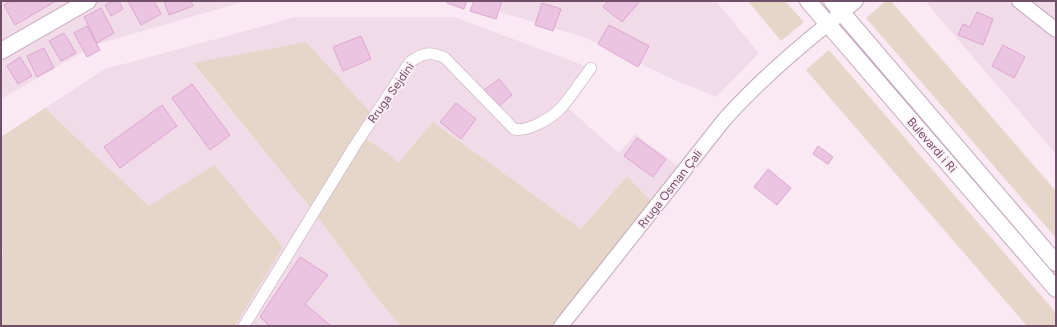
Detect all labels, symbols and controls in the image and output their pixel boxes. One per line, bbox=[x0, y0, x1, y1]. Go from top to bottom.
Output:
street label: Rruga Sejdini bbox=[365, 60, 417, 126]
street label: Bulevardi i Ri bbox=[904, 115, 960, 175]
street label: Rruga Osman Çali bbox=[635, 147, 705, 231]

